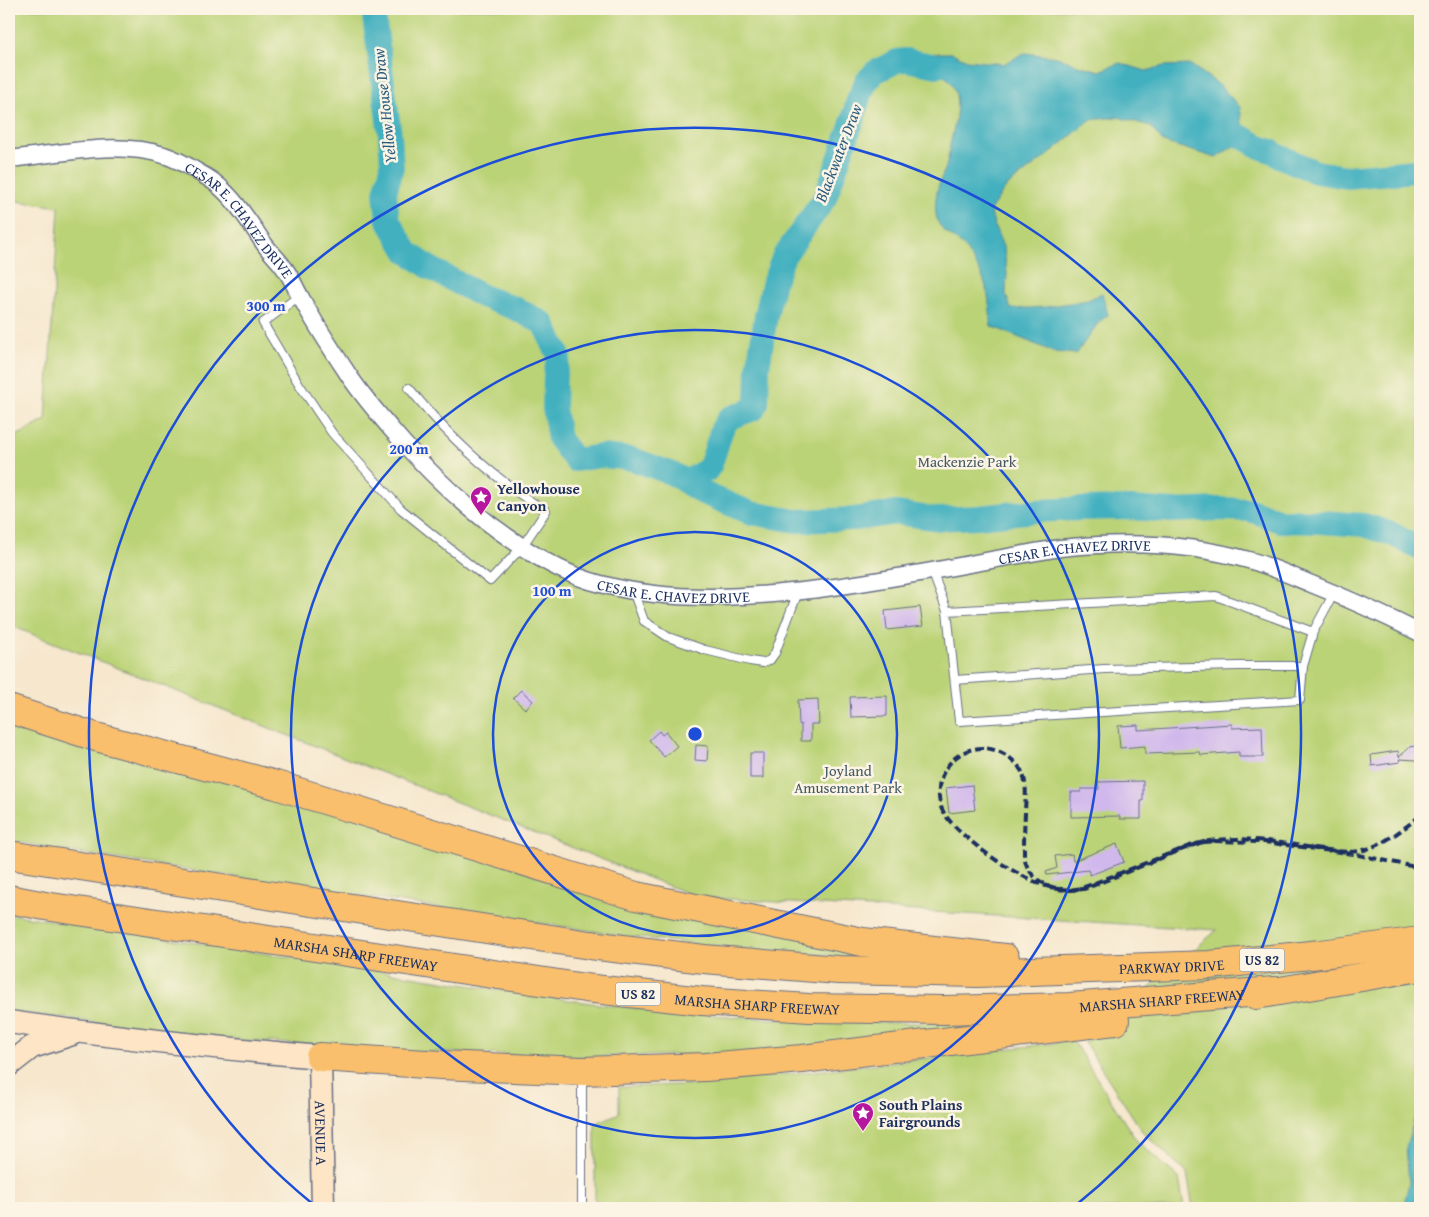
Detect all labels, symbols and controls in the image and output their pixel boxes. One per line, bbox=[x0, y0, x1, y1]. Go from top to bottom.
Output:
water label: Yellow House Draw bbox=[366, 47, 402, 164]
water label: Blackwater Draw bbox=[808, 100, 868, 206]
street label: CESAR E. CHAVEZ DRIVE bbox=[182, 156, 299, 282]
text: 300 m bbox=[246, 295, 286, 316]
text: 200 m bbox=[389, 438, 429, 459]
park label: Mackenzie Park bbox=[918, 451, 1017, 472]
place label: Yellowhouse Canyon bbox=[497, 478, 580, 516]
place icon: Yellowhouse Canyon bbox=[469, 485, 493, 516]
street label: CESAR E. CHAVEZ DRIVE bbox=[997, 534, 1152, 569]
street label: CESAR E. CHAVEZ DRIVE bbox=[595, 573, 751, 608]
text: 100 m bbox=[532, 580, 572, 601]
centre of rings bbox=[686, 725, 704, 743]
park label: Joyland Amusement Park bbox=[794, 760, 902, 798]
street label: MARSHA SHARP FREEWAY bbox=[272, 930, 439, 976]
road number: US 82 bbox=[1240, 948, 1284, 972]
street label: PARKWAY DRIVE bbox=[1119, 953, 1226, 979]
road number: US 82 bbox=[616, 982, 660, 1006]
street label: MARSHA SHARP FREEWAY bbox=[1078, 983, 1245, 1017]
street label: MARSHA SHARP FREEWAY bbox=[674, 988, 840, 1019]
place label: South Plains Fairgrounds bbox=[879, 1094, 962, 1132]
street label: AVENUE A bbox=[310, 1100, 333, 1166]
place icon: South Plains Fairgrounds bbox=[851, 1101, 875, 1132]

